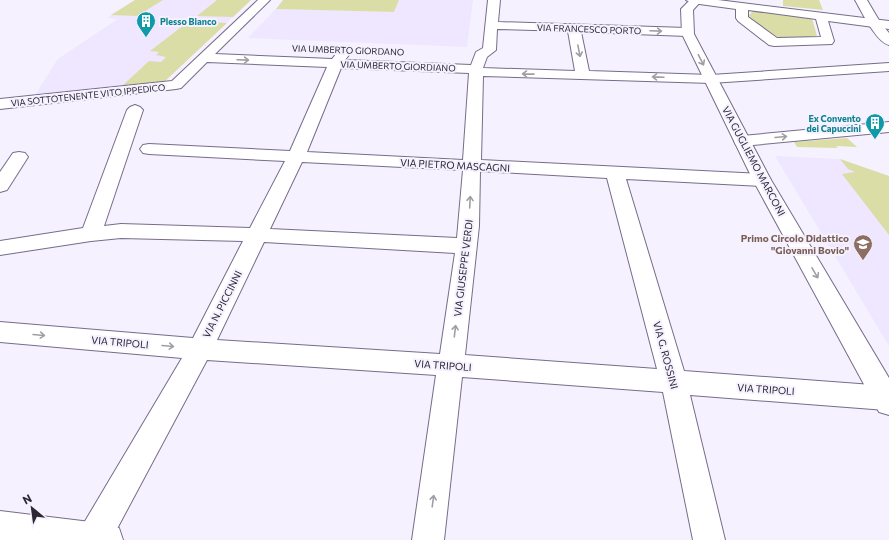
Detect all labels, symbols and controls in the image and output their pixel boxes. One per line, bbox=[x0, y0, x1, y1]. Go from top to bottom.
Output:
building icon: Plesso Bianco bbox=[135, 10, 157, 38]
place label: Plesso Bianco bbox=[160, 16, 217, 27]
street label: VIA FRANCESCO PORTO bbox=[537, 22, 641, 36]
one-way arrow bbox=[649, 27, 662, 35]
street label: VIA UMBERTO GIORDANO bbox=[292, 43, 404, 57]
one-way arrow bbox=[575, 45, 583, 58]
one-way arrow bbox=[698, 54, 705, 66]
one-way arrow bbox=[236, 56, 249, 63]
street label: VIA UMBERTO GIORDIANO bbox=[340, 58, 456, 74]
one-way arrow bbox=[522, 70, 535, 78]
one-way arrow bbox=[652, 74, 665, 81]
street label: VIA SOTTOTENENTE VITO IPPEDICO bbox=[10, 81, 166, 109]
street label: VIA GUGLIEMO MARCONI bbox=[720, 104, 788, 218]
building icon: Ex Convento dei Capuccini bbox=[864, 112, 886, 140]
place label: Ex Convento dei Capuccini bbox=[806, 113, 862, 134]
one-way arrow bbox=[774, 133, 787, 141]
street label: VIA PIETRO MASCAGNI bbox=[400, 156, 510, 174]
one-way arrow bbox=[466, 196, 474, 209]
street label: VIA GIUSEPPE VERDI bbox=[451, 219, 475, 317]
place label: Primo Circolo Didattico "Giovanni Bovio" bbox=[741, 232, 849, 256]
school or university icon: Primo Circolo Didattico "Giovanni Bovio" bbox=[852, 233, 874, 261]
one-way arrow bbox=[812, 267, 820, 279]
street label: VIA N. PICCINNI bbox=[200, 268, 244, 340]
street label: VIA G. ROSSINI bbox=[651, 320, 681, 390]
one-way arrow bbox=[451, 325, 459, 338]
one-way arrow bbox=[32, 332, 45, 339]
street label: VIA TRIPOLI bbox=[91, 334, 149, 350]
one-way arrow bbox=[161, 342, 174, 350]
street label: VIA TRIPOLI bbox=[414, 357, 472, 373]
street label: VIA TRIPOLI bbox=[737, 381, 795, 397]
north arrow bbox=[12, 488, 52, 528]
text: N bbox=[20, 491, 34, 507]
one-way arrow bbox=[429, 495, 437, 508]

